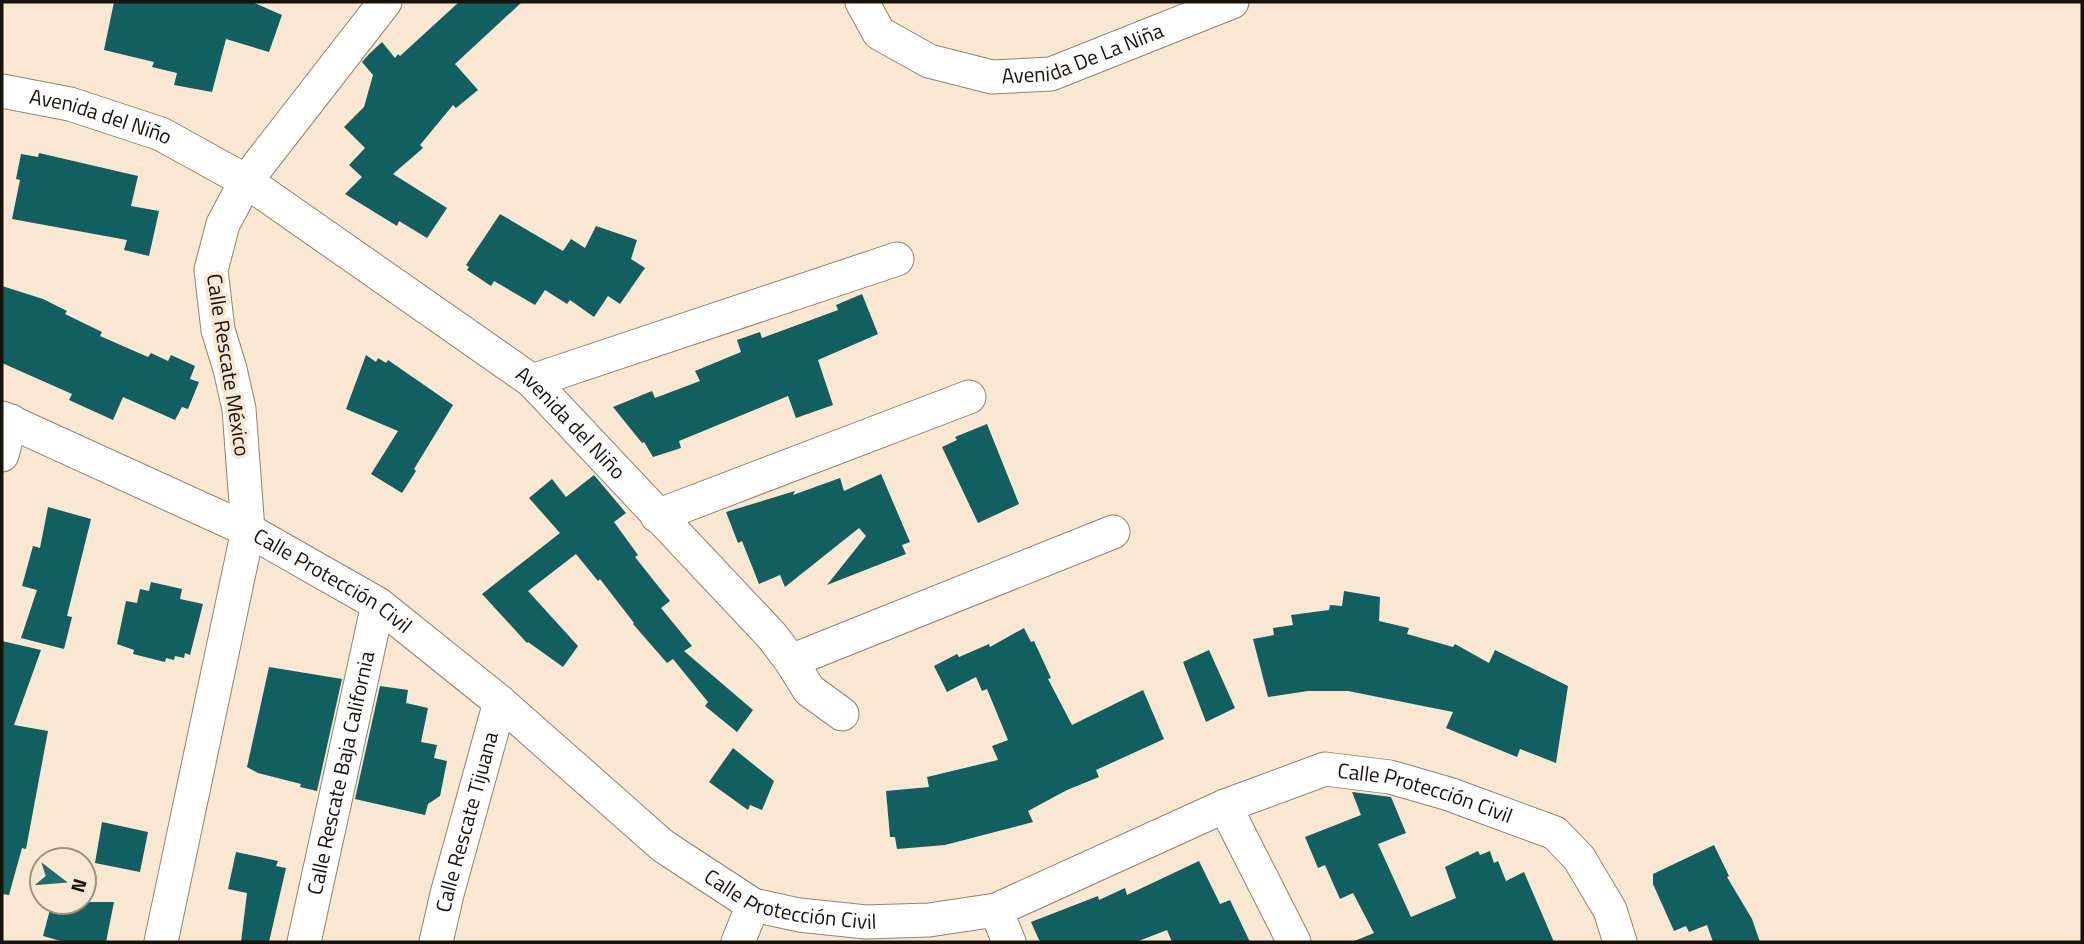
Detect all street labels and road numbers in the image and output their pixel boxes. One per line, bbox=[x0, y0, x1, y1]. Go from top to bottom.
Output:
street label: Avenida De La Niña bbox=[1001, 14, 1168, 91]
street label: Avenida del Niño bbox=[27, 80, 178, 152]
street label: Calle Rescate México bbox=[199, 271, 259, 458]
street label: Avenida del Niño bbox=[510, 357, 634, 486]
street label: Calle Protección Civil bbox=[248, 519, 419, 640]
street label: Calle Rescate Baja California bbox=[298, 647, 382, 898]
street label: Calle Rescate Tijuana bbox=[426, 727, 506, 915]
street label: Calle Protección Civil bbox=[1336, 754, 1517, 831]
street label: Calle Protección Civil bbox=[698, 860, 877, 937]

